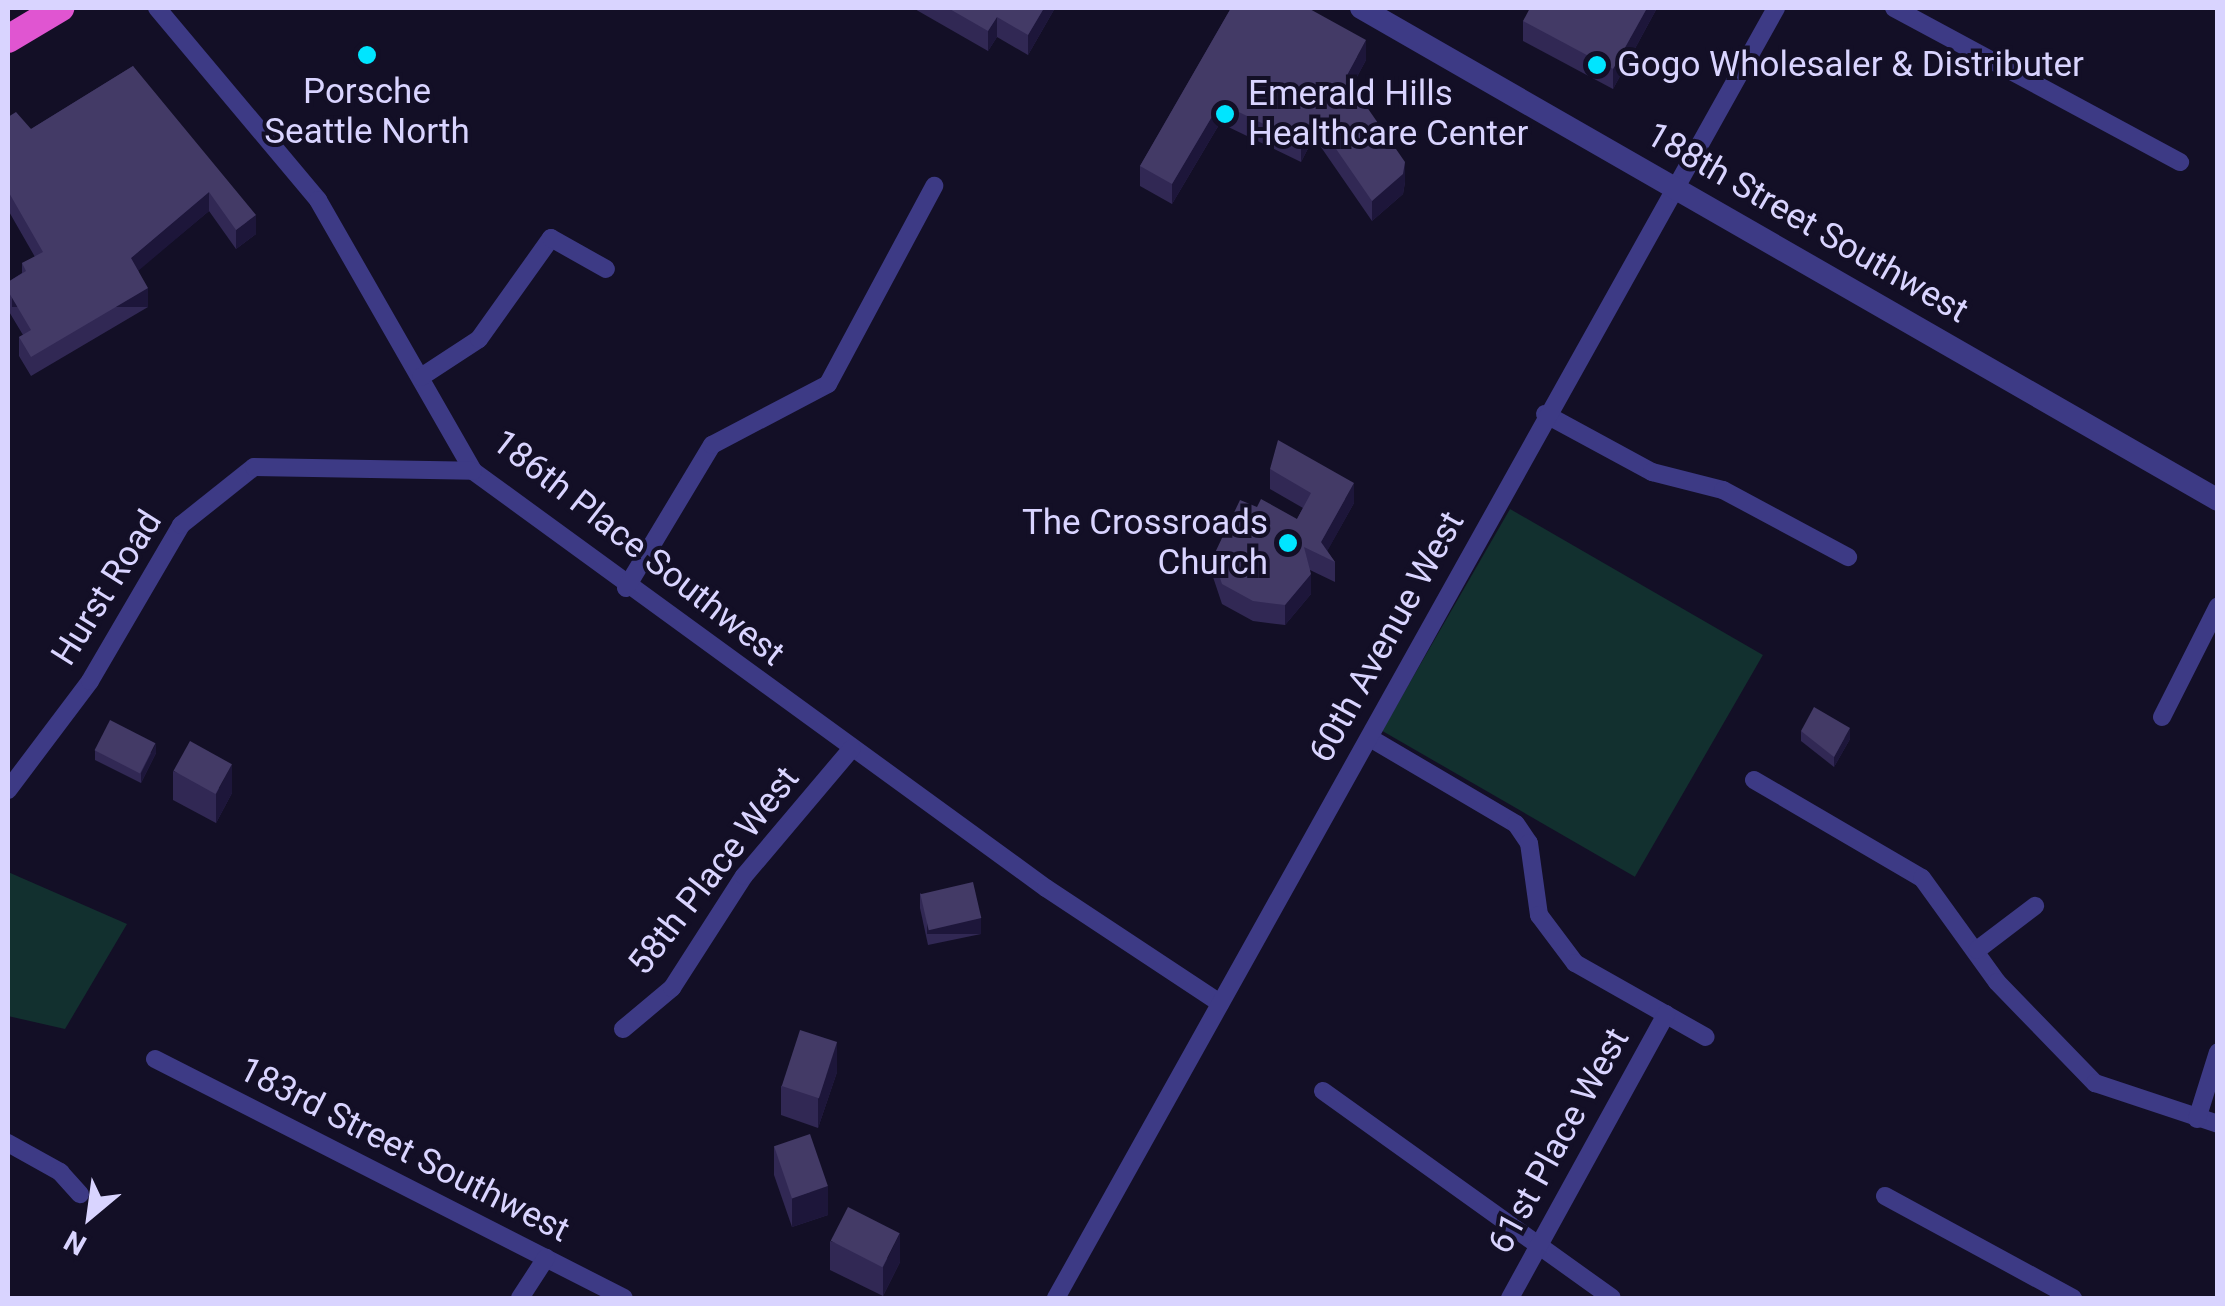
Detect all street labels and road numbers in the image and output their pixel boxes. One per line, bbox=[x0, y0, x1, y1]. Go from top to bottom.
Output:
street label: 188th Street Southwest bbox=[1639, 114, 1975, 332]
street label: 186th Place Southwest bbox=[484, 421, 792, 675]
street label: Hurst Road bbox=[43, 503, 171, 673]
street label: 60th Avenue West bbox=[1301, 504, 1473, 770]
street label: 58th Place West bbox=[620, 759, 808, 983]
street label: 61st Place West bbox=[1480, 1021, 1638, 1261]
street label: 183rd Street Southwest bbox=[232, 1048, 576, 1252]

